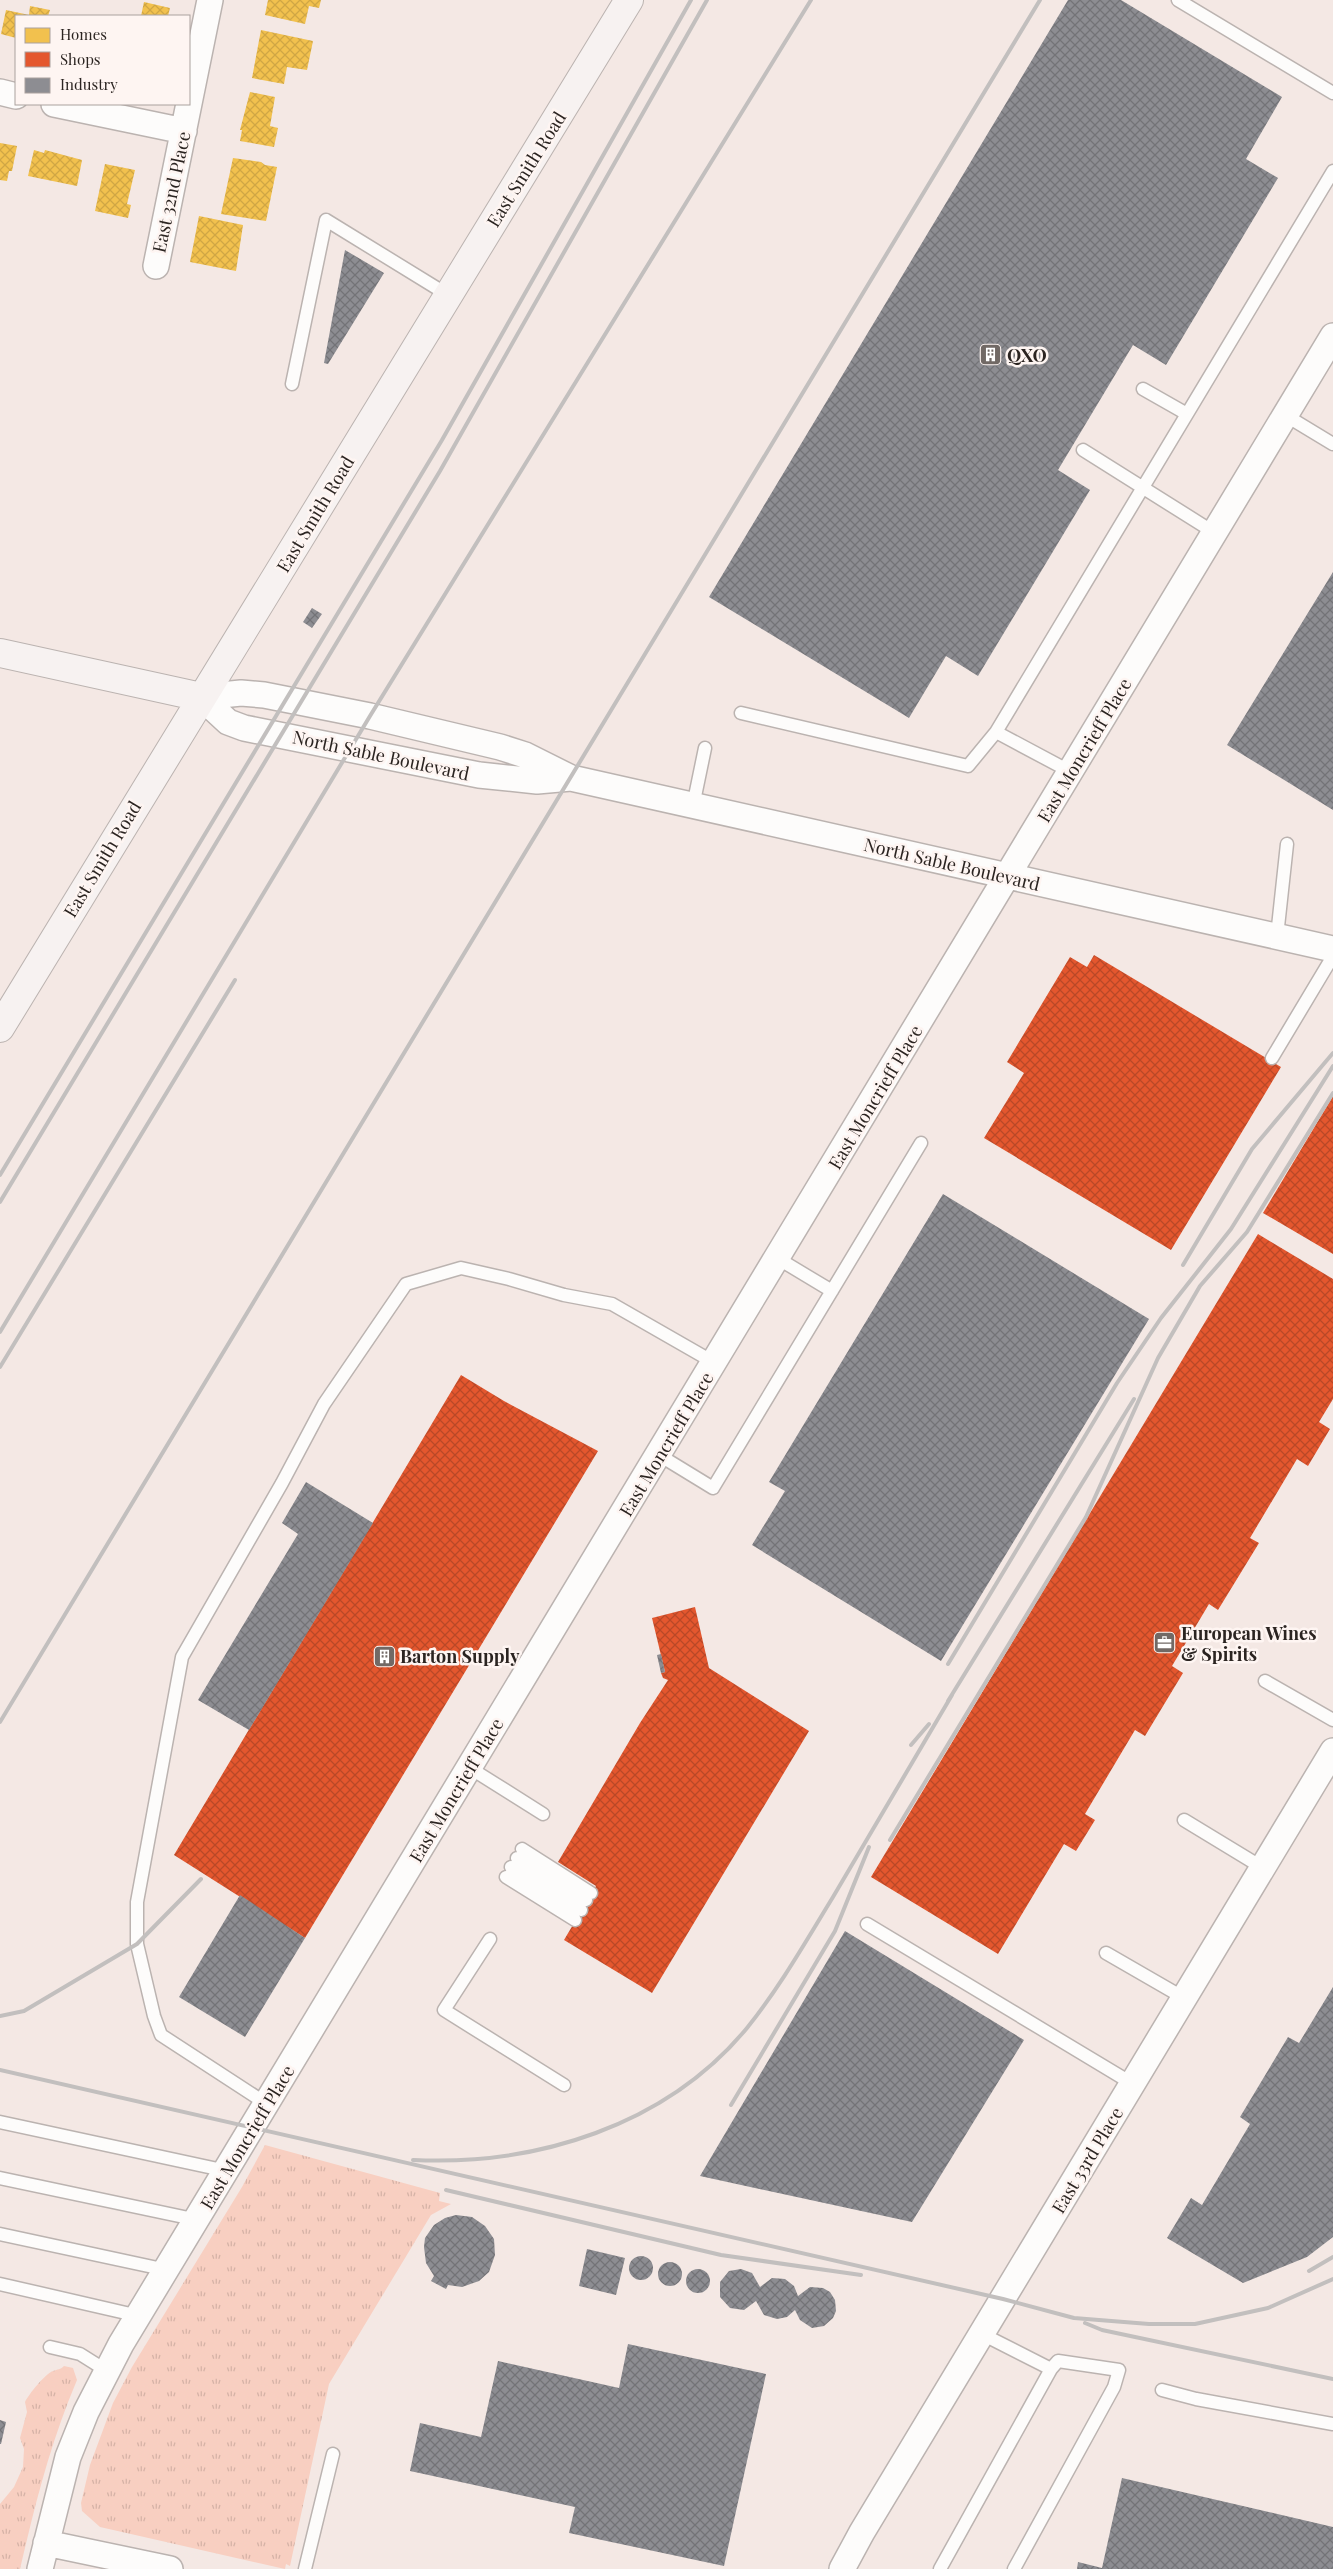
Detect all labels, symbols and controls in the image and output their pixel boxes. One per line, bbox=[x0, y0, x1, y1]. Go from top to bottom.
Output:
legend bbox=[15, 15, 190, 105]
text: Homes bbox=[60, 24, 107, 44]
text: Shops bbox=[60, 49, 101, 69]
text: Industry bbox=[60, 74, 118, 94]
street label: East Smith Road bbox=[481, 106, 571, 231]
street label: East 32nd Place bbox=[146, 129, 196, 255]
building icon: QXO bbox=[979, 343, 1003, 367]
place label: QXO bbox=[1007, 343, 1047, 367]
street label: East Smith Road bbox=[271, 451, 360, 577]
street label: East Moncrieff Place bbox=[1031, 673, 1137, 827]
street label: North Sable Boulevard bbox=[290, 725, 472, 786]
street label: East Smith Road bbox=[58, 796, 147, 922]
street label: North Sable Boulevard bbox=[862, 832, 1043, 896]
street label: East Moncrieff Place bbox=[822, 1020, 928, 1174]
street label: East Moncrieff Place bbox=[613, 1367, 719, 1521]
place label: European Wines & Spirits bbox=[1181, 1621, 1316, 1666]
office icon: European Wines & Spirits bbox=[1153, 1631, 1177, 1655]
building icon: Barton Supply bbox=[372, 1644, 396, 1668]
place label: Barton Supply bbox=[400, 1644, 520, 1668]
street label: East Moncrieff Place bbox=[403, 1713, 509, 1867]
street label: East Moncrieff Place bbox=[194, 2060, 300, 2214]
street label: East 33rd Place bbox=[1046, 2103, 1128, 2217]

